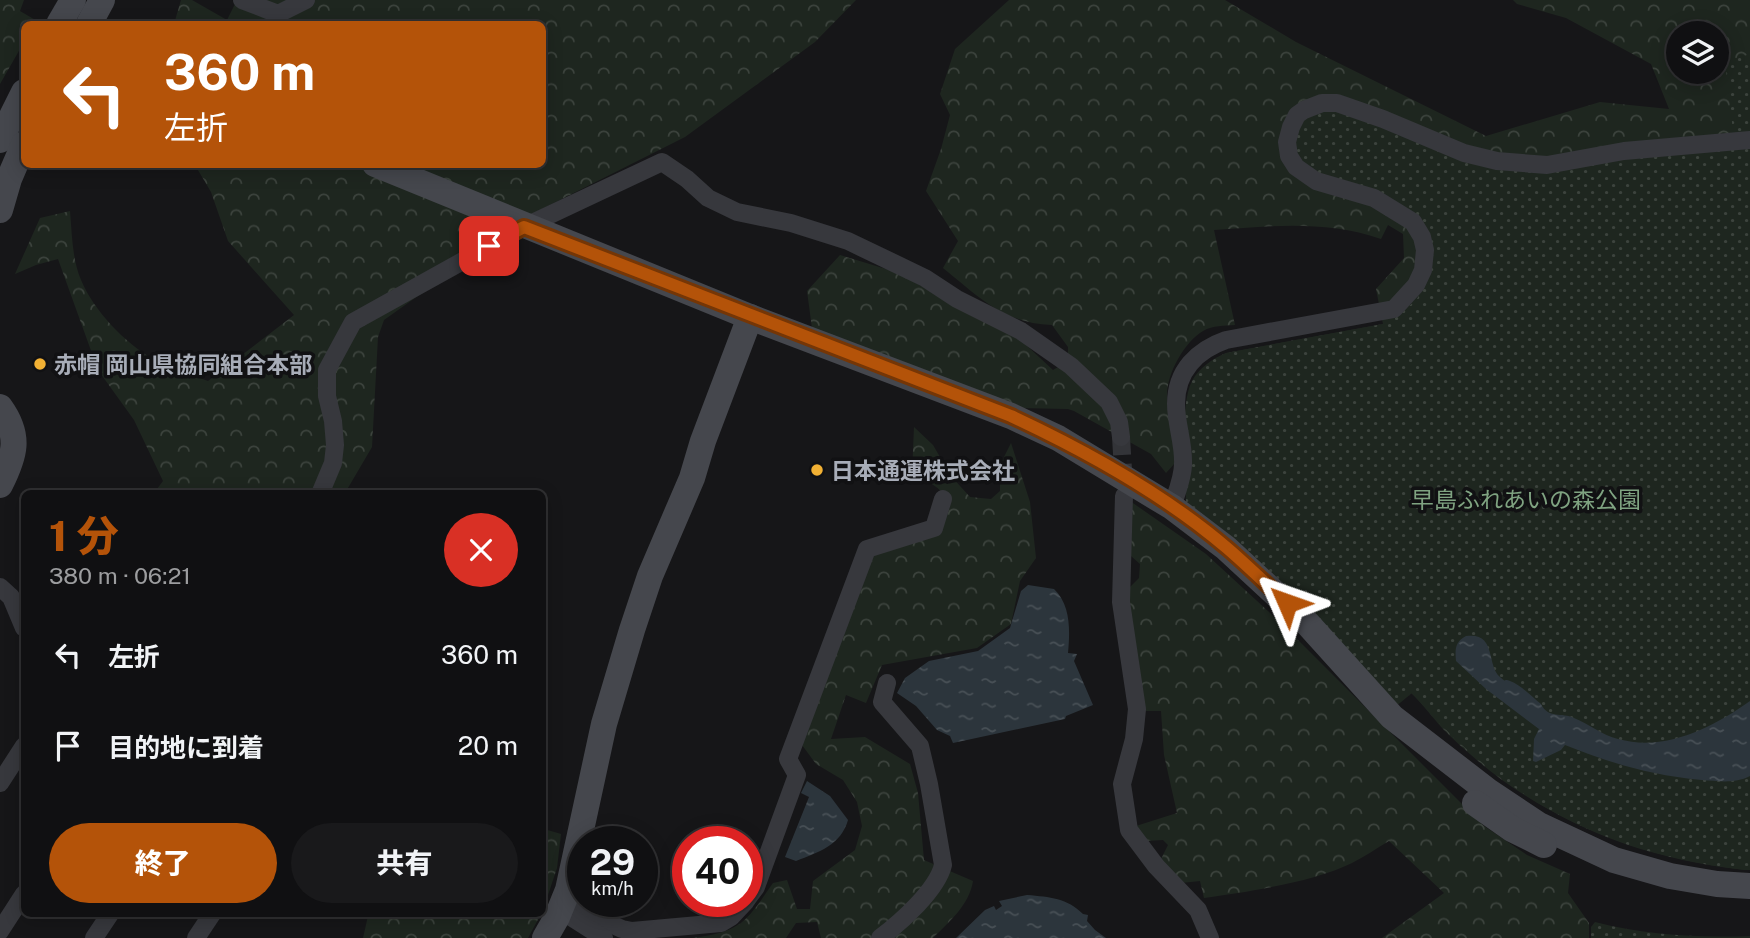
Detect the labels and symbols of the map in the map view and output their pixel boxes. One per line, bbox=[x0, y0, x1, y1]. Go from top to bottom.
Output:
pin bbox=[459, 216, 519, 276]
place label: 赤帽 岡山県協同組合本部 bbox=[54, 351, 312, 378]
marker: 赤帽 岡山県協同組合本部 bbox=[32, 356, 48, 372]
place label: 日本通運株式会社 bbox=[831, 457, 1015, 484]
marker: 日本通運株式会社 bbox=[809, 462, 825, 478]
park label: 早島ふれあいの森公園 bbox=[1411, 486, 1641, 513]
position arrow bbox=[1250, 566, 1324, 640]
speed limit sign: 40 bbox=[672, 826, 763, 917]

